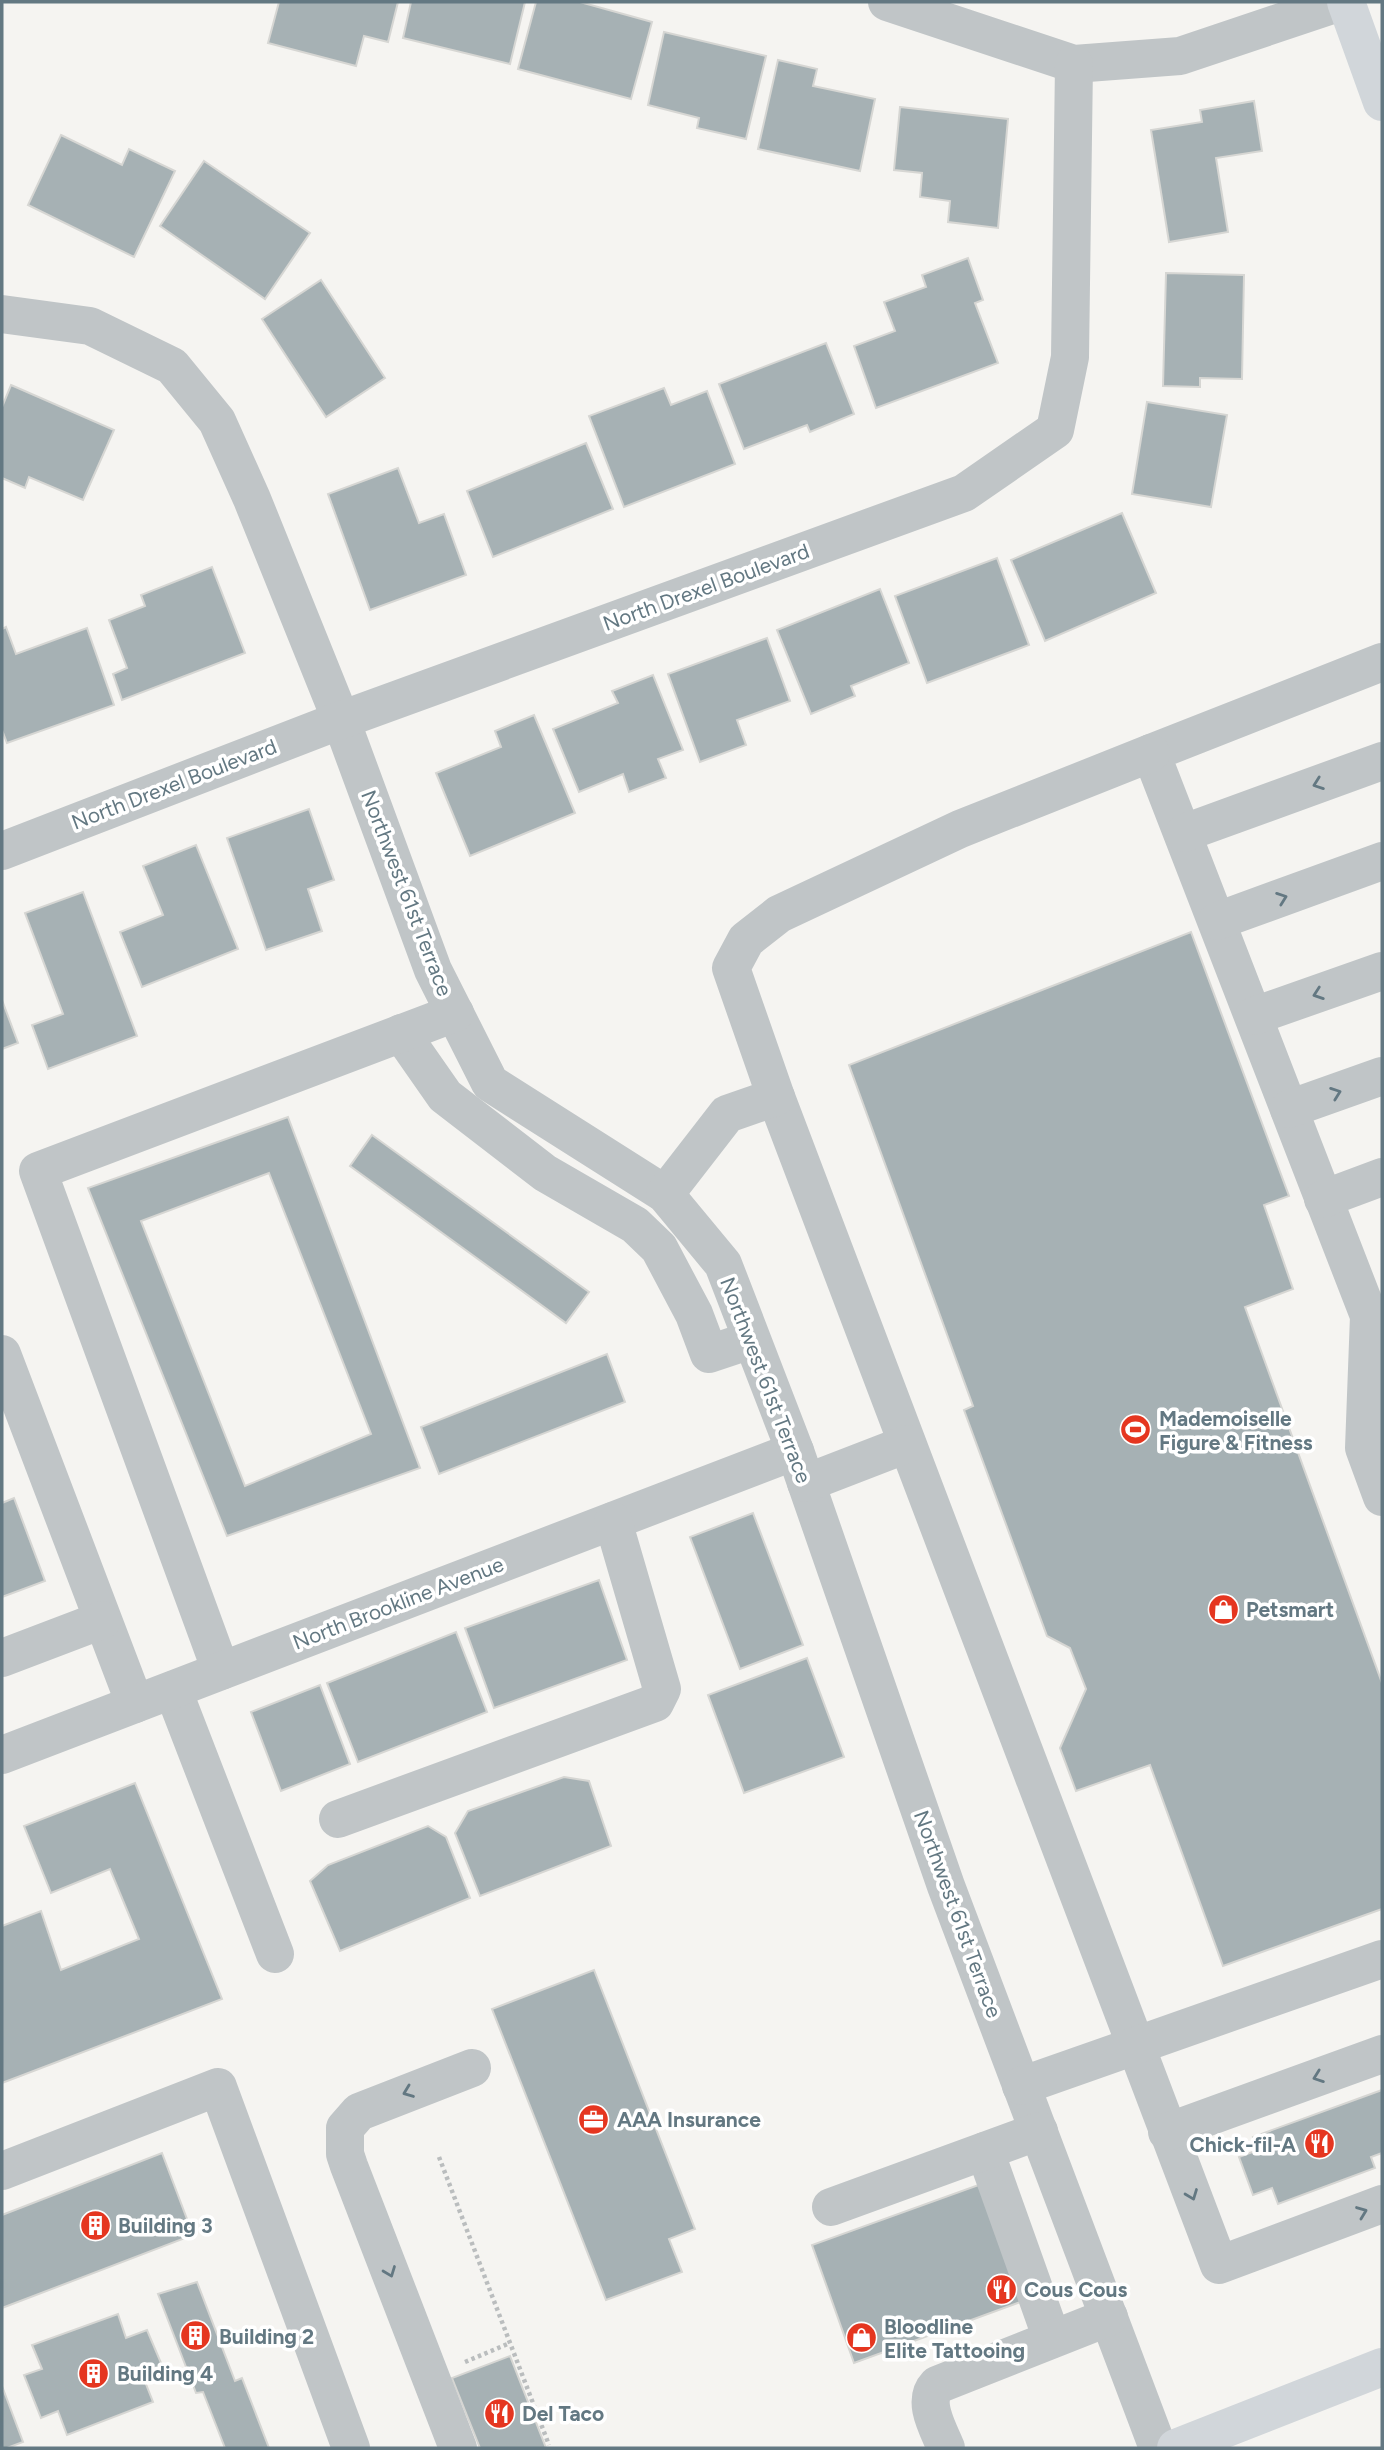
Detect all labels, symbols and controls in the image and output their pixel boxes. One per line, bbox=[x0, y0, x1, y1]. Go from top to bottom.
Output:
street label: North Drexel Boulevard bbox=[599, 538, 813, 636]
street label: North Drexel Boulevard bbox=[68, 733, 280, 835]
one-way arrow bbox=[1313, 776, 1325, 790]
street label: Northwest 61st Terrace bbox=[356, 786, 458, 1000]
one-way arrow bbox=[1275, 892, 1287, 906]
one-way arrow bbox=[1313, 986, 1325, 1000]
one-way arrow bbox=[1329, 1087, 1341, 1101]
street label: Northwest 61st Terrace bbox=[715, 1273, 817, 1487]
place label: Mademoiselle Figure & Fitness bbox=[1159, 1406, 1313, 1455]
sports icon: Mademoiselle Figure & Fitness bbox=[1119, 1413, 1153, 1447]
street label: North Brookline Avenue bbox=[289, 1551, 507, 1655]
shop icon: Petsmart bbox=[1206, 1592, 1240, 1626]
place label: Petsmart bbox=[1246, 1597, 1334, 1622]
street label: Northwest 61st Terrace bbox=[909, 1807, 1007, 2021]
one-way arrow bbox=[1313, 2069, 1325, 2083]
one-way arrow bbox=[403, 2084, 415, 2098]
office icon: AAA Insurance bbox=[577, 2102, 611, 2136]
place label: AAA Insurance bbox=[617, 2107, 761, 2132]
restaurant icon: Chick-fil-A bbox=[1302, 2127, 1336, 2161]
place label: Chick-fil-A bbox=[1189, 2132, 1296, 2157]
one-way arrow bbox=[1184, 2189, 1198, 2201]
one-way arrow bbox=[1355, 2206, 1367, 2220]
building icon: Building 3 bbox=[78, 2208, 112, 2242]
place label: Building 3 bbox=[118, 2213, 213, 2238]
one-way arrow bbox=[382, 2266, 396, 2278]
restaurant icon: Cous Cous bbox=[984, 2272, 1018, 2306]
place label: Cous Cous bbox=[1024, 2277, 1127, 2302]
place label: Bloodline Elite Tattooing bbox=[884, 2314, 1025, 2363]
building icon: Building 2 bbox=[179, 2319, 213, 2353]
shop icon: Bloodline Elite Tattooing bbox=[844, 2321, 878, 2355]
place label: Building 2 bbox=[219, 2324, 314, 2349]
building icon: Building 4 bbox=[77, 2356, 111, 2390]
place label: Building 4 bbox=[117, 2361, 213, 2386]
restaurant icon: Del Taco bbox=[482, 2396, 516, 2430]
place label: Del Taco bbox=[522, 2401, 604, 2426]

